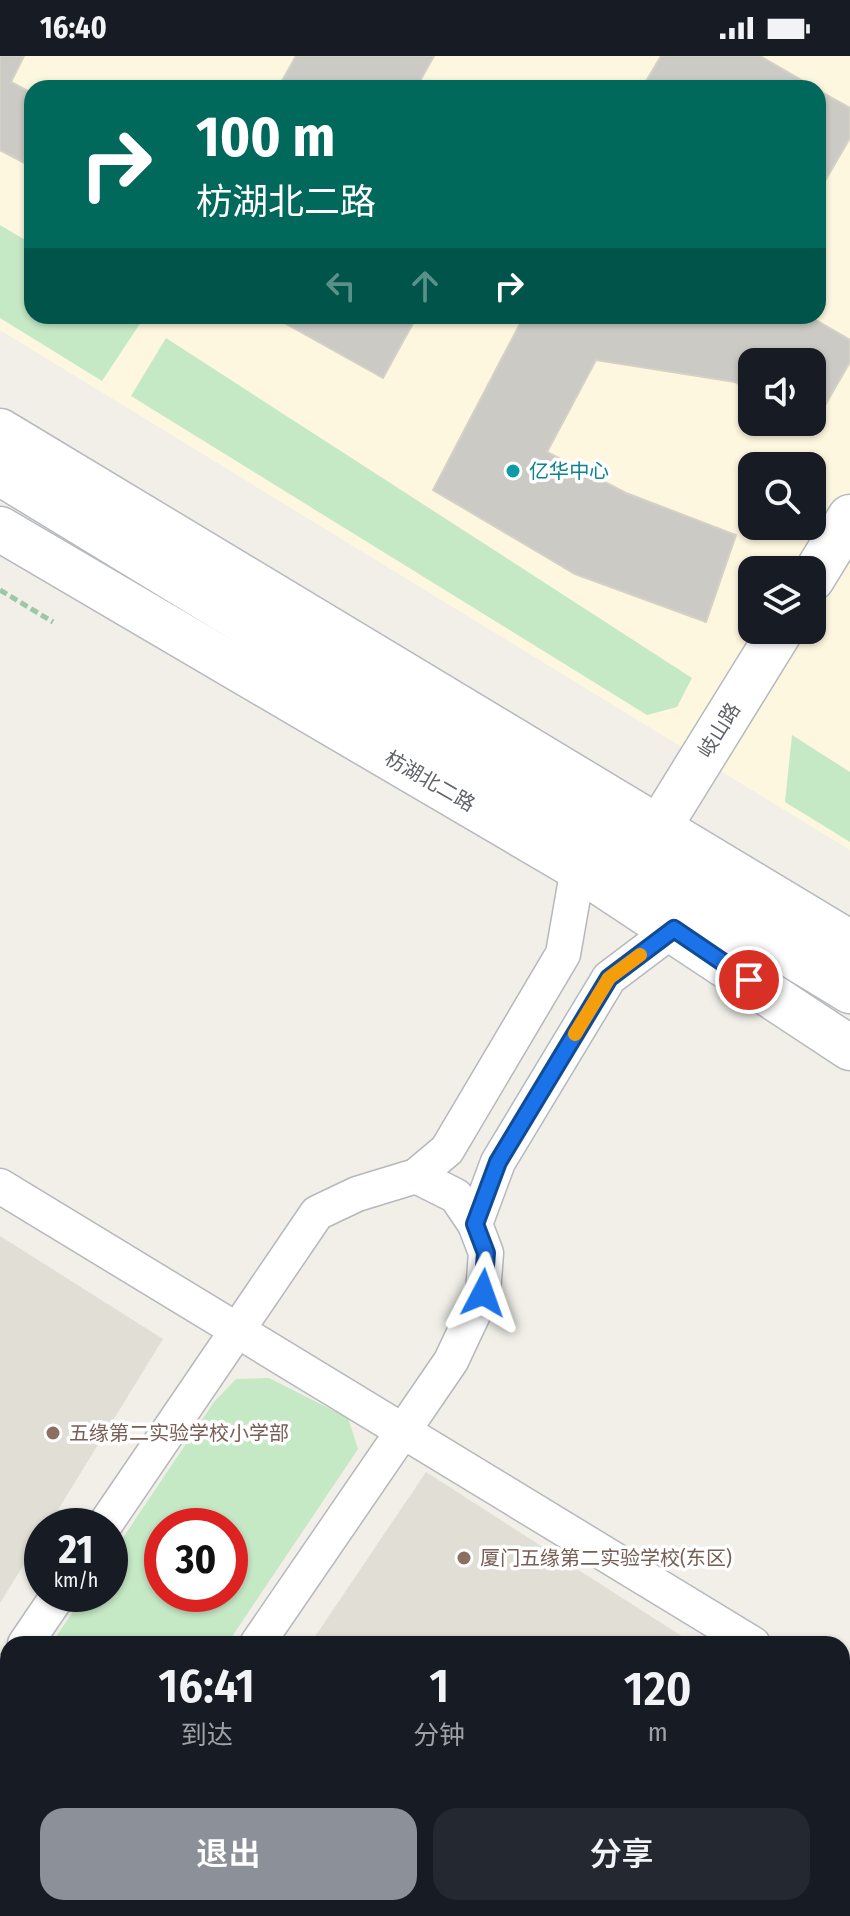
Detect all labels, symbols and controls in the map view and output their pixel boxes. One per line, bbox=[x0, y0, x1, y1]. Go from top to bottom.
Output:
text: 16:40 bbox=[40, 10, 107, 46]
text: 100 m bbox=[196, 104, 335, 171]
icon: right bbox=[64, 112, 168, 216]
text: 枋湖北二路 bbox=[196, 180, 376, 224]
icon: left bbox=[319, 264, 363, 308]
icon: ahead bbox=[403, 264, 447, 308]
icon: right bbox=[487, 264, 531, 308]
map controls bbox=[738, 348, 826, 644]
button: sound bbox=[738, 348, 826, 436]
button: search bbox=[738, 452, 826, 540]
place label: 亿华中心 bbox=[529, 459, 609, 483]
marker: 亿华中心 bbox=[504, 462, 522, 480]
button: layers bbox=[738, 556, 826, 644]
street label: 岐山路 bbox=[693, 698, 745, 762]
street label: 枋湖北二路 bbox=[381, 746, 479, 816]
pin bbox=[715, 946, 783, 1014]
icon: arrive bbox=[727, 958, 771, 1002]
position arrow bbox=[441, 1251, 525, 1335]
place label: 五缘第二实验学校小学部 bbox=[69, 1421, 289, 1445]
marker: 五缘第二实验学校小学部 bbox=[44, 1424, 62, 1442]
speed limit sign: 30 bbox=[144, 1508, 248, 1612]
text: 21 bbox=[59, 1526, 93, 1574]
place label: 厦门五缘第二实验学校(东区) bbox=[480, 1546, 732, 1570]
marker: 厦门五缘第二实验学校(东区) bbox=[455, 1549, 473, 1567]
text: km/h bbox=[54, 1568, 98, 1592]
text: 16:41 bbox=[158, 1657, 255, 1715]
text: 1 bbox=[429, 1657, 449, 1715]
text: 120 bbox=[624, 1660, 692, 1718]
text: m bbox=[648, 1717, 668, 1748]
text: 到达 bbox=[181, 1720, 233, 1751]
text: 分钟 bbox=[413, 1720, 465, 1751]
button: 退出 bbox=[40, 1808, 417, 1900]
button: 分享 bbox=[433, 1808, 810, 1900]

